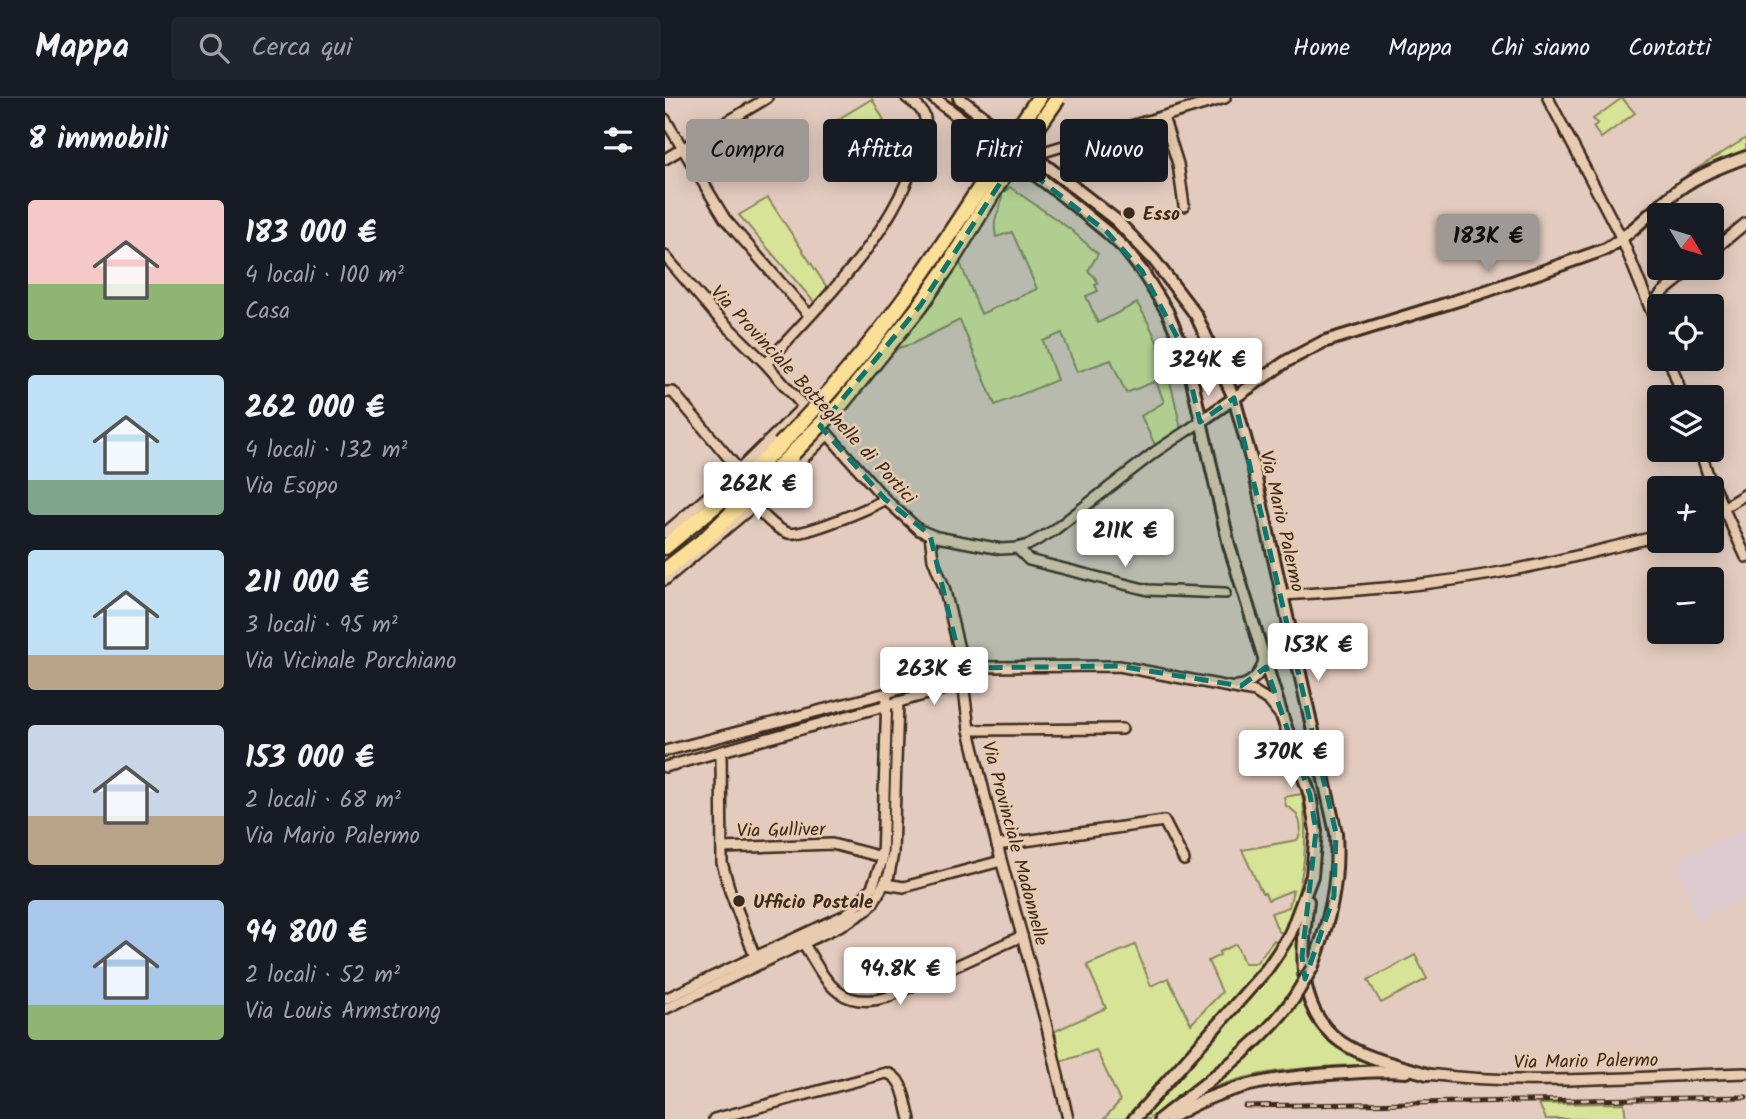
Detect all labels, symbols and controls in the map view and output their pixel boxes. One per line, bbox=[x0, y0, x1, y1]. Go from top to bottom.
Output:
search box bbox=[171, 17, 661, 80]
text: Mappa bbox=[35, 22, 129, 75]
text: Cerca qui bbox=[251, 27, 352, 69]
icon: search bbox=[195, 29, 233, 67]
text: Home bbox=[1293, 29, 1350, 68]
text: Mappa bbox=[1388, 29, 1452, 68]
text: Chi siamo bbox=[1490, 29, 1590, 68]
text: Contatti bbox=[1628, 29, 1711, 68]
text: 8 immobili bbox=[28, 116, 168, 164]
chip: Compra bbox=[686, 119, 809, 182]
chip: Affitta bbox=[823, 119, 937, 182]
chip: Filtri bbox=[951, 119, 1046, 182]
chip: Nuovo bbox=[1060, 119, 1168, 182]
icon: filters bbox=[599, 121, 637, 159]
place label: Esso bbox=[1143, 200, 1180, 230]
north arrow bbox=[1647, 203, 1724, 280]
map controls bbox=[1647, 203, 1724, 644]
marker: Esso bbox=[1121, 205, 1137, 221]
text: 183 000 € bbox=[245, 210, 376, 258]
pin: 183K € bbox=[1431, 214, 1545, 274]
text: 183K € bbox=[1453, 219, 1523, 255]
icon: home bbox=[84, 228, 168, 312]
text: 4 locali · 100 m² bbox=[245, 258, 404, 294]
street label: Via Provinciale Botteghelle di Portici bbox=[702, 279, 924, 513]
text: Casa bbox=[245, 294, 290, 330]
button: locate bbox=[1647, 294, 1724, 371]
pin: 324K € bbox=[1151, 338, 1265, 398]
text: 324K € bbox=[1170, 343, 1246, 379]
text: 262 000 € bbox=[245, 385, 385, 433]
button: layers bbox=[1647, 385, 1724, 462]
icon: home bbox=[84, 403, 168, 487]
text: 4 locali · 132 m² bbox=[245, 433, 407, 469]
street label: Via Mario Palermo bbox=[1250, 448, 1312, 595]
pin: 262K € bbox=[701, 462, 815, 522]
text: 262K € bbox=[720, 467, 796, 503]
text: Via Esopo bbox=[245, 469, 338, 505]
button: + bbox=[1647, 476, 1724, 553]
pin: 211K € bbox=[1068, 510, 1182, 569]
text: 211K € bbox=[1093, 514, 1157, 550]
text: 211 000 € bbox=[245, 560, 369, 608]
button: − bbox=[1647, 567, 1724, 644]
icon: home bbox=[84, 578, 168, 662]
text: 3 locali · 95 m² bbox=[245, 608, 398, 644]
pin: 153K € bbox=[1261, 624, 1375, 683]
text: 153K € bbox=[1284, 628, 1352, 664]
text: Via Vicinale Porchiano bbox=[245, 644, 456, 680]
pin: 263K € bbox=[877, 648, 991, 707]
text: 263K € bbox=[896, 652, 972, 688]
pin: 370K € bbox=[1234, 730, 1348, 790]
text: 153 000 € bbox=[245, 735, 374, 783]
text: 370K € bbox=[1255, 735, 1327, 771]
street label: Via Provinciale Madonnelle bbox=[972, 738, 1056, 949]
icon: home bbox=[84, 753, 168, 837]
text: 2 locali · 68 m² bbox=[245, 783, 401, 819]
street label: Via Gulliver bbox=[736, 815, 827, 847]
text: Via Mario Palermo bbox=[245, 819, 420, 855]
place label: Ufficio Postale bbox=[753, 888, 873, 918]
marker: Ufficio Postale bbox=[731, 893, 747, 909]
text: 94 800 € bbox=[245, 910, 367, 958]
icon: home bbox=[84, 928, 168, 1012]
pin: 94.8K € bbox=[835, 948, 965, 1007]
text: 94.8K € bbox=[860, 952, 940, 988]
text: 2 locali · 52 m² bbox=[245, 958, 400, 994]
text: Via Louis Armstrong bbox=[245, 994, 441, 1030]
street label: Via Mario Palermo bbox=[1514, 1046, 1659, 1078]

